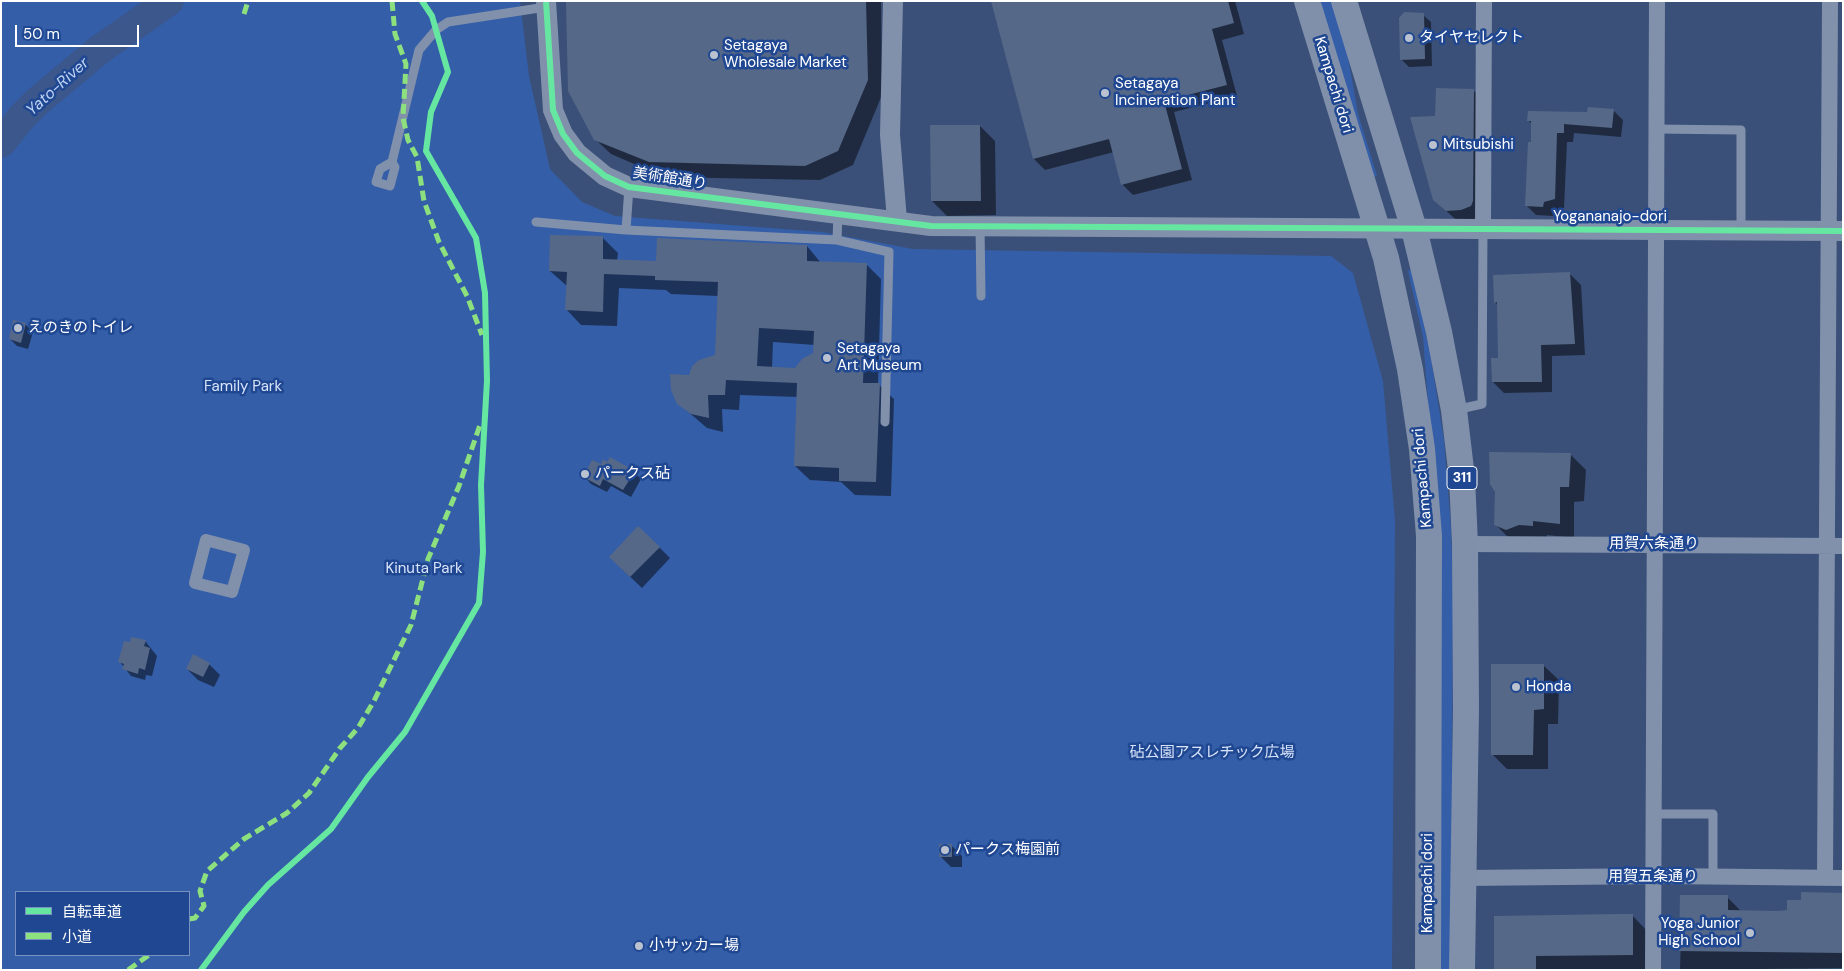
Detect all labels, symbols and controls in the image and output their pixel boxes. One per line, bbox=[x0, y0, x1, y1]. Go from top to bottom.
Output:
scale bar bbox=[18, 15, 141, 47]
text: 50 m bbox=[23, 24, 60, 44]
place label: タイヤセレクト bbox=[1419, 29, 1524, 47]
marker: タイヤセレクト bbox=[1403, 32, 1415, 44]
street label: Kampachi dori bbox=[1310, 35, 1356, 135]
place label: Setagaya Wholesale Market bbox=[724, 37, 847, 72]
marker: Setagaya Wholesale Market bbox=[708, 49, 720, 61]
water label: Yato-River bbox=[23, 54, 93, 120]
place label: Setagaya Incineration Plant bbox=[1115, 75, 1236, 110]
marker: Setagaya Incineration Plant bbox=[1099, 87, 1111, 99]
place label: Mitsubishi bbox=[1443, 136, 1514, 154]
marker: Mitsubishi bbox=[1427, 139, 1439, 151]
street label: 美術館通り bbox=[632, 164, 708, 194]
street label: Yogananajo-dori bbox=[1553, 208, 1667, 226]
place label: えのきのトイレ bbox=[28, 319, 133, 337]
marker: えのきのトイレ bbox=[12, 322, 24, 334]
place label: Setagaya Art Museum bbox=[837, 340, 922, 375]
marker: Setagaya Art Museum bbox=[821, 352, 833, 364]
park label: Family Park bbox=[204, 378, 282, 396]
street label: Kampachi dori bbox=[1410, 428, 1436, 528]
place label: パークス砧 bbox=[595, 465, 670, 483]
road number: 311 bbox=[1447, 466, 1477, 489]
marker: パークス砧 bbox=[579, 468, 591, 480]
street label: 用賀六条通り bbox=[1609, 535, 1699, 553]
park label: Kinuta Park bbox=[385, 560, 463, 578]
place label: Honda bbox=[1526, 678, 1571, 696]
marker: Honda bbox=[1510, 681, 1522, 693]
park label: 砧公園アスレチック広場 bbox=[1130, 744, 1294, 762]
street label: Kampachi dori bbox=[1419, 833, 1437, 933]
place label: パークス梅園前 bbox=[955, 841, 1060, 859]
marker: パークス梅園前 bbox=[939, 844, 951, 856]
street label: 用賀五条通り bbox=[1608, 868, 1698, 886]
legend bbox=[15, 891, 190, 956]
text: 自転車道 bbox=[62, 902, 122, 922]
place label: Yoga Junior High School bbox=[1658, 915, 1740, 950]
text: 小道 bbox=[62, 927, 92, 947]
marker: Yoga Junior High School bbox=[1744, 927, 1756, 939]
place label: 小サッカー場 bbox=[649, 937, 739, 955]
marker: 小サッカー場 bbox=[633, 940, 645, 952]

